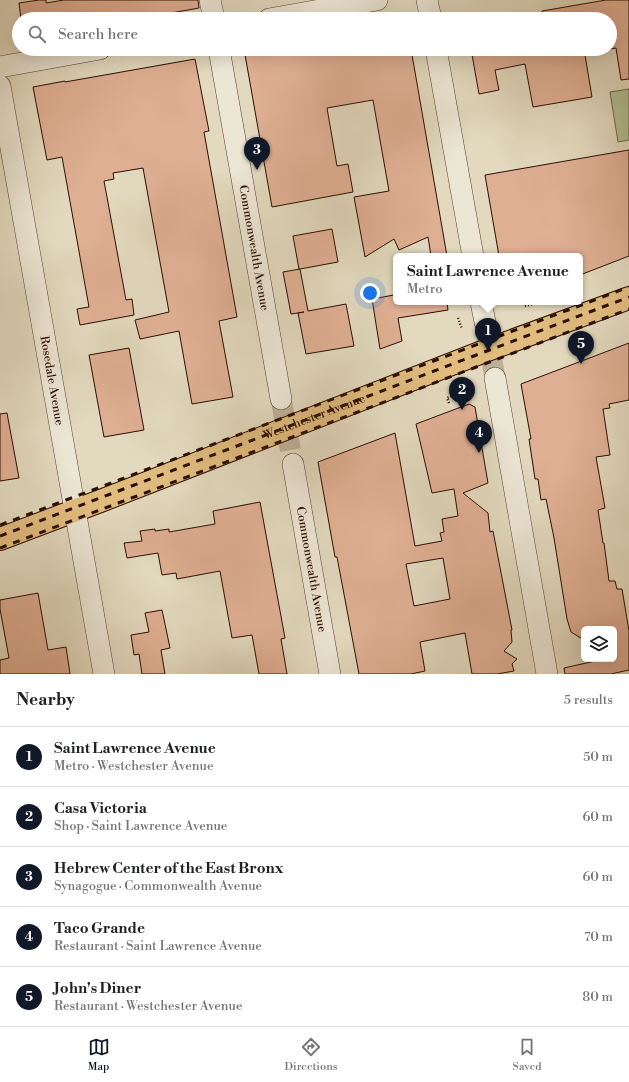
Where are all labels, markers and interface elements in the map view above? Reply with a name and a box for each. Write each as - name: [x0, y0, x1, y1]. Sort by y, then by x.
- search box: [12, 12, 617, 56]
- icon: search: [26, 23, 48, 45]
- text: Search here: [58, 25, 138, 44]
- pin: 3: [244, 137, 270, 170]
- street label: Commonwealth Avenue: [235, 184, 272, 312]
- popup: [393, 253, 583, 305]
- text: Saint Lawrence Avenue: [407, 262, 569, 281]
- text: Metro: [407, 281, 443, 297]
- your location: [360, 283, 380, 303]
- pin: 1: [475, 318, 501, 351]
- pin: 5: [568, 331, 594, 364]
- street label: Rosedale Avenue: [36, 334, 67, 427]
- pin: 2: [449, 377, 475, 410]
- street label: Westchester Avenue: [260, 391, 367, 444]
- pin: 4: [466, 420, 492, 453]
- street label: Commonwealth Avenue: [293, 505, 330, 634]
- map controls: [581, 626, 617, 662]
- button: layers: [581, 626, 617, 662]
- text: Nearby: [16, 689, 75, 711]
- text: 5 results: [564, 692, 613, 708]
- text: Saint Lawrence Avenue: [54, 739, 216, 758]
- text: 1: [26, 749, 32, 765]
- text: 50 m: [583, 749, 613, 765]
- text: Metro · Westchester Avenue: [54, 758, 213, 774]
- text: Casa Victoria: [54, 799, 147, 818]
- text: 2: [25, 809, 33, 825]
- text: 60 m: [582, 809, 613, 825]
- text: Shop · Saint Lawrence Avenue: [54, 818, 227, 834]
- text: Hebrew Center of the East Bronx: [54, 859, 284, 878]
- text: 3: [25, 869, 33, 885]
- text: 60 m: [582, 869, 613, 885]
- text: Synagogue · Commonwealth Avenue: [54, 878, 262, 894]
- text: Taco Grande: [54, 919, 145, 938]
- text: 4: [25, 929, 33, 945]
- text: 70 m: [584, 929, 613, 945]
- text: Restaurant · Saint Lawrence Avenue: [54, 938, 262, 954]
- text: John's Diner: [54, 979, 141, 998]
- text: 5: [25, 989, 33, 1005]
- text: 80 m: [582, 989, 613, 1005]
- text: Restaurant · Westchester Avenue: [54, 998, 243, 1014]
- tab: Map: [88, 1036, 110, 1074]
- tab: Directions: [285, 1036, 338, 1074]
- tab: Saved: [513, 1036, 541, 1074]

